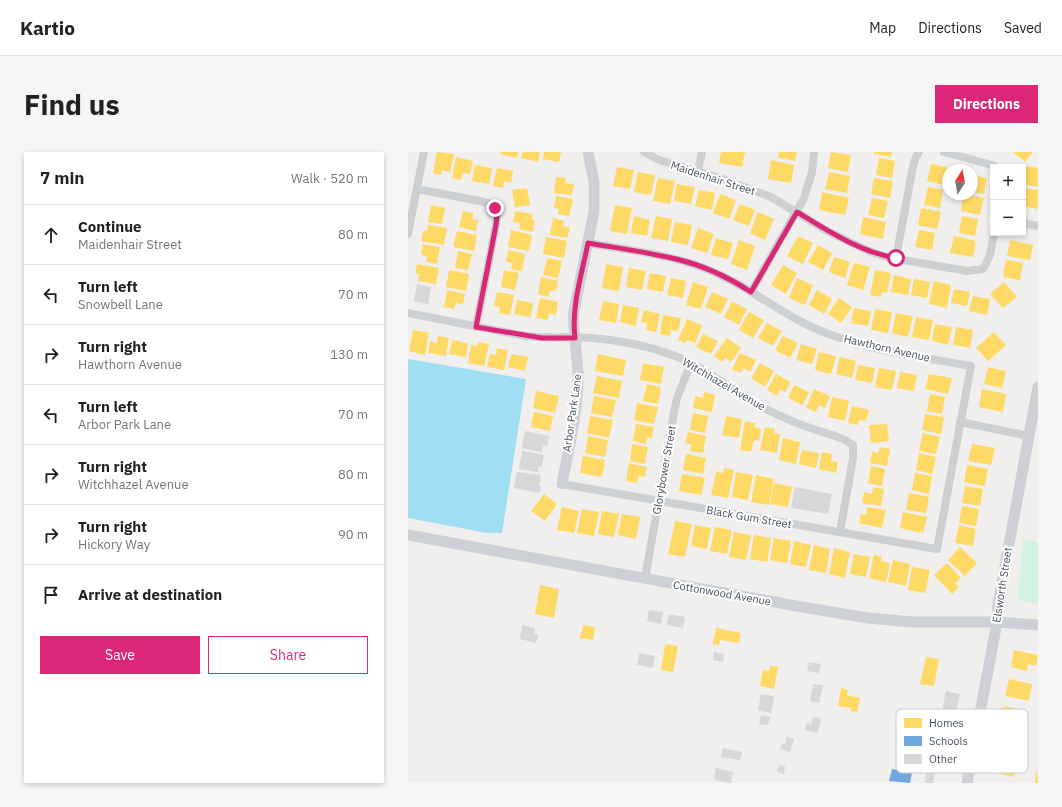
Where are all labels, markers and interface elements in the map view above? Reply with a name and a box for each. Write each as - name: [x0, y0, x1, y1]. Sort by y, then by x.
- text: Kartio: [20, 16, 75, 40]
- text: Map: [869, 19, 896, 37]
- text: Directions: [918, 19, 982, 37]
- text: Saved: [1004, 19, 1042, 37]
- button: Directions: [935, 85, 1038, 123]
- text: Find us: [24, 86, 120, 123]
- street label: Maidenhair Street: [669, 158, 757, 198]
- north arrow: [942, 164, 978, 200]
- map controls: [990, 164, 1026, 236]
- button: +: [990, 164, 1026, 200]
- text: 7 min: [40, 167, 84, 189]
- text: Walk · 520 m: [291, 170, 368, 187]
- route end: [486, 199, 504, 217]
- button: −: [990, 200, 1026, 236]
- text: Continue: [78, 217, 142, 236]
- icon: ahead: [40, 224, 62, 246]
- text: 80 m: [338, 226, 368, 243]
- text: Maidenhair Street: [78, 236, 182, 253]
- route start: [887, 249, 905, 267]
- text: Turn left: [78, 277, 138, 296]
- icon: left: [40, 284, 62, 306]
- text: 70 m: [338, 286, 368, 303]
- text: Snowbell Lane: [78, 296, 163, 313]
- street label: Hawthorn Avenue: [843, 331, 931, 365]
- text: Turn right: [78, 337, 147, 356]
- icon: right: [40, 344, 62, 366]
- text: 130 m: [330, 346, 368, 363]
- street label: Witchhazel Avenue: [680, 355, 768, 413]
- text: Hawthorn Avenue: [78, 356, 182, 373]
- street label: Arbor Park Lane: [560, 373, 584, 453]
- text: Turn left: [78, 397, 138, 416]
- icon: left: [40, 404, 62, 426]
- text: 70 m: [338, 406, 368, 423]
- text: Arbor Park Lane: [78, 416, 171, 433]
- street label: Glorybower Street: [649, 424, 679, 516]
- text: Turn right: [78, 457, 147, 476]
- icon: right: [40, 464, 62, 486]
- text: 80 m: [338, 466, 368, 483]
- text: Witchhazel Avenue: [78, 476, 189, 493]
- street label: Black Gum Street: [705, 503, 793, 531]
- text: Turn right: [78, 517, 147, 536]
- icon: right: [40, 524, 62, 546]
- text: 90 m: [338, 526, 368, 543]
- text: Hickory Way: [78, 536, 150, 553]
- street label: Elsworth Street: [989, 546, 1015, 624]
- street label: Cottonwood Avenue: [672, 577, 772, 609]
- icon: arrive: [40, 584, 62, 606]
- text: Arrive at destination: [78, 585, 222, 604]
- button: Save: [40, 636, 200, 674]
- button: Share: [208, 636, 368, 674]
- legend: [896, 709, 1028, 773]
- text: Homes: [929, 716, 964, 730]
- text: Schools: [929, 734, 968, 748]
- text: Other: [929, 752, 957, 766]

